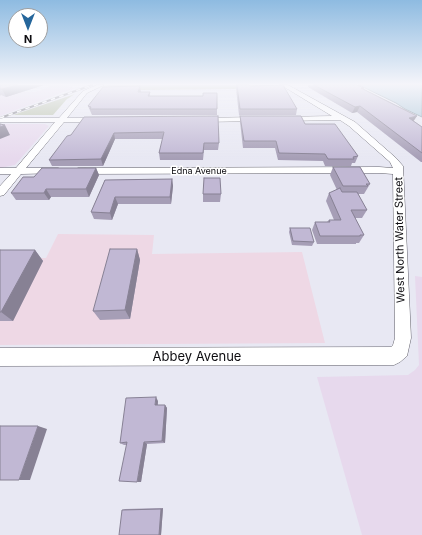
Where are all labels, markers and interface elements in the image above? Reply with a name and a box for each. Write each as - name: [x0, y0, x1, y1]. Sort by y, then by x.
- north arrow: [8, 8, 48, 48]
- text: N: [24, 32, 32, 46]
- street label: Edna Avenue: [171, 166, 227, 176]
- street label: West North Water Street: [392, 177, 408, 303]
- street label: Abbey Avenue: [153, 349, 241, 365]

